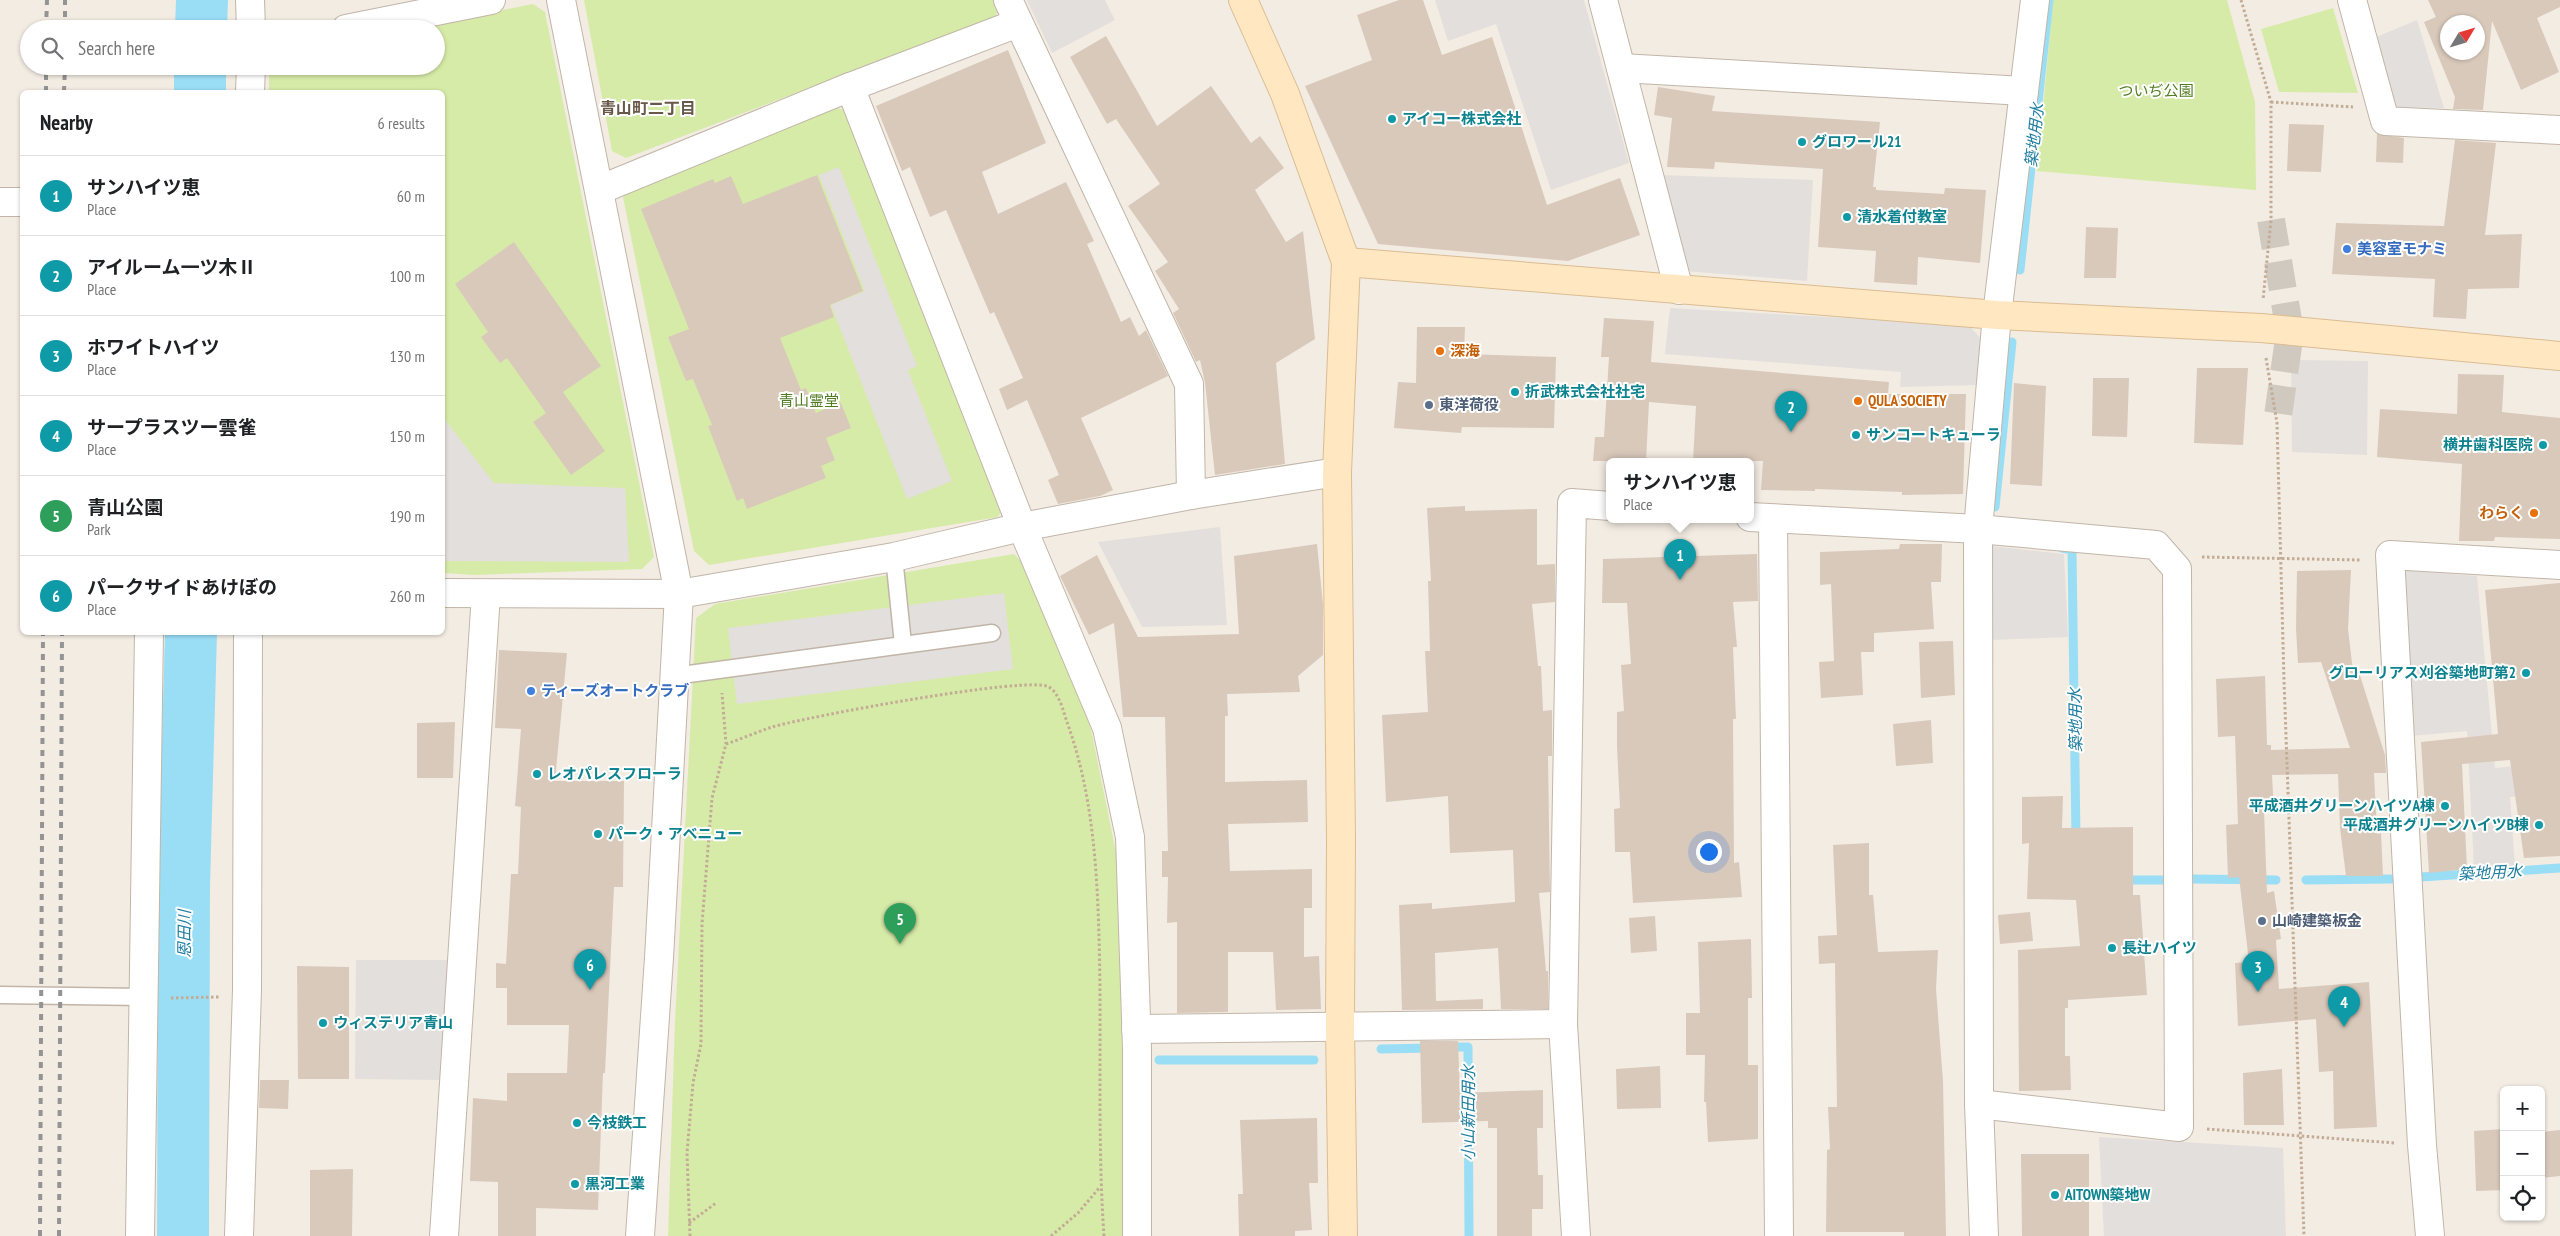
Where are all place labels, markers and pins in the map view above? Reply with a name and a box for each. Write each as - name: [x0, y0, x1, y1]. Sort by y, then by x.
- place label: アイコー株式会社: [1402, 109, 1521, 128]
- marker: アイコー株式会社: [1386, 113, 1398, 125]
- place label: グロワール21: [1812, 132, 1901, 151]
- marker: グロワール21: [1796, 136, 1808, 148]
- place label: 清水着付教室: [1857, 207, 1947, 226]
- marker: 清水着付教室: [1841, 211, 1853, 223]
- place label: 美容室モナミ: [2357, 239, 2447, 258]
- marker: 美容室モナミ: [2341, 243, 2353, 255]
- place label: 深海: [1450, 341, 1480, 360]
- marker: 深海: [1434, 345, 1446, 357]
- place label: 折武株式会社社宅: [1525, 382, 1645, 401]
- marker: 折武株式会社社宅: [1509, 386, 1521, 398]
- pin: 2: [1775, 391, 1807, 432]
- place label: QULA SOCIETY: [1868, 391, 1947, 410]
- place label: 東洋荷役: [1439, 395, 1499, 414]
- marker: QULA SOCIETY: [1852, 395, 1864, 407]
- marker: 東洋荷役: [1423, 399, 1435, 411]
- place label: サンコートキューラ: [1866, 425, 2001, 444]
- marker: サンコートキューラ: [1850, 429, 1862, 441]
- place label: 横井歯科医院: [2443, 435, 2533, 454]
- marker: 横井歯科医院: [2537, 439, 2549, 451]
- place label: わらく: [2479, 503, 2524, 522]
- marker: わらく: [2528, 507, 2540, 519]
- pin: 1: [1664, 539, 1696, 580]
- place label: グローリアス刈谷築地町第2: [2329, 663, 2516, 682]
- marker: グローリアス刈谷築地町第2: [2520, 667, 2532, 679]
- place label: ティーズオートクラブ: [541, 681, 689, 700]
- marker: ティーズオートクラブ: [525, 685, 537, 697]
- place label: レオパレスフローラ: [547, 764, 682, 783]
- marker: レオパレスフローラ: [531, 768, 543, 780]
- place label: 平成酒井グリーンハイツA棟: [2249, 796, 2435, 815]
- marker: 平成酒井グリーンハイツA棟: [2439, 800, 2451, 812]
- place label: 平成酒井グリーンハイツB棟: [2343, 815, 2529, 834]
- marker: 平成酒井グリーンハイツB棟: [2533, 819, 2545, 831]
- place label: パーク・アベニュー: [608, 824, 742, 843]
- marker: パーク・アベニュー: [592, 828, 604, 840]
- pin: 5: [884, 903, 916, 944]
- place label: 山崎建築板金: [2272, 911, 2362, 930]
- marker: 山崎建築板金: [2256, 915, 2268, 927]
- place label: 長辻ハイツ: [2122, 938, 2197, 957]
- marker: 長辻ハイツ: [2106, 942, 2118, 954]
- pin: 6: [574, 949, 606, 990]
- pin: 3: [2242, 951, 2274, 992]
- pin: 4: [2328, 986, 2360, 1027]
- place label: ウィステリア青山: [333, 1013, 453, 1032]
- marker: ウィステリア青山: [317, 1017, 329, 1029]
- place label: 今枝鉄工: [587, 1113, 647, 1132]
- marker: 今枝鉄工: [571, 1117, 583, 1129]
- place label: 黒河工業: [585, 1174, 645, 1193]
- marker: 黒河工業: [569, 1178, 581, 1190]
- place label: AITOWN築地W: [2064, 1185, 2151, 1204]
- marker: AITOWN築地W: [2049, 1189, 2061, 1201]

